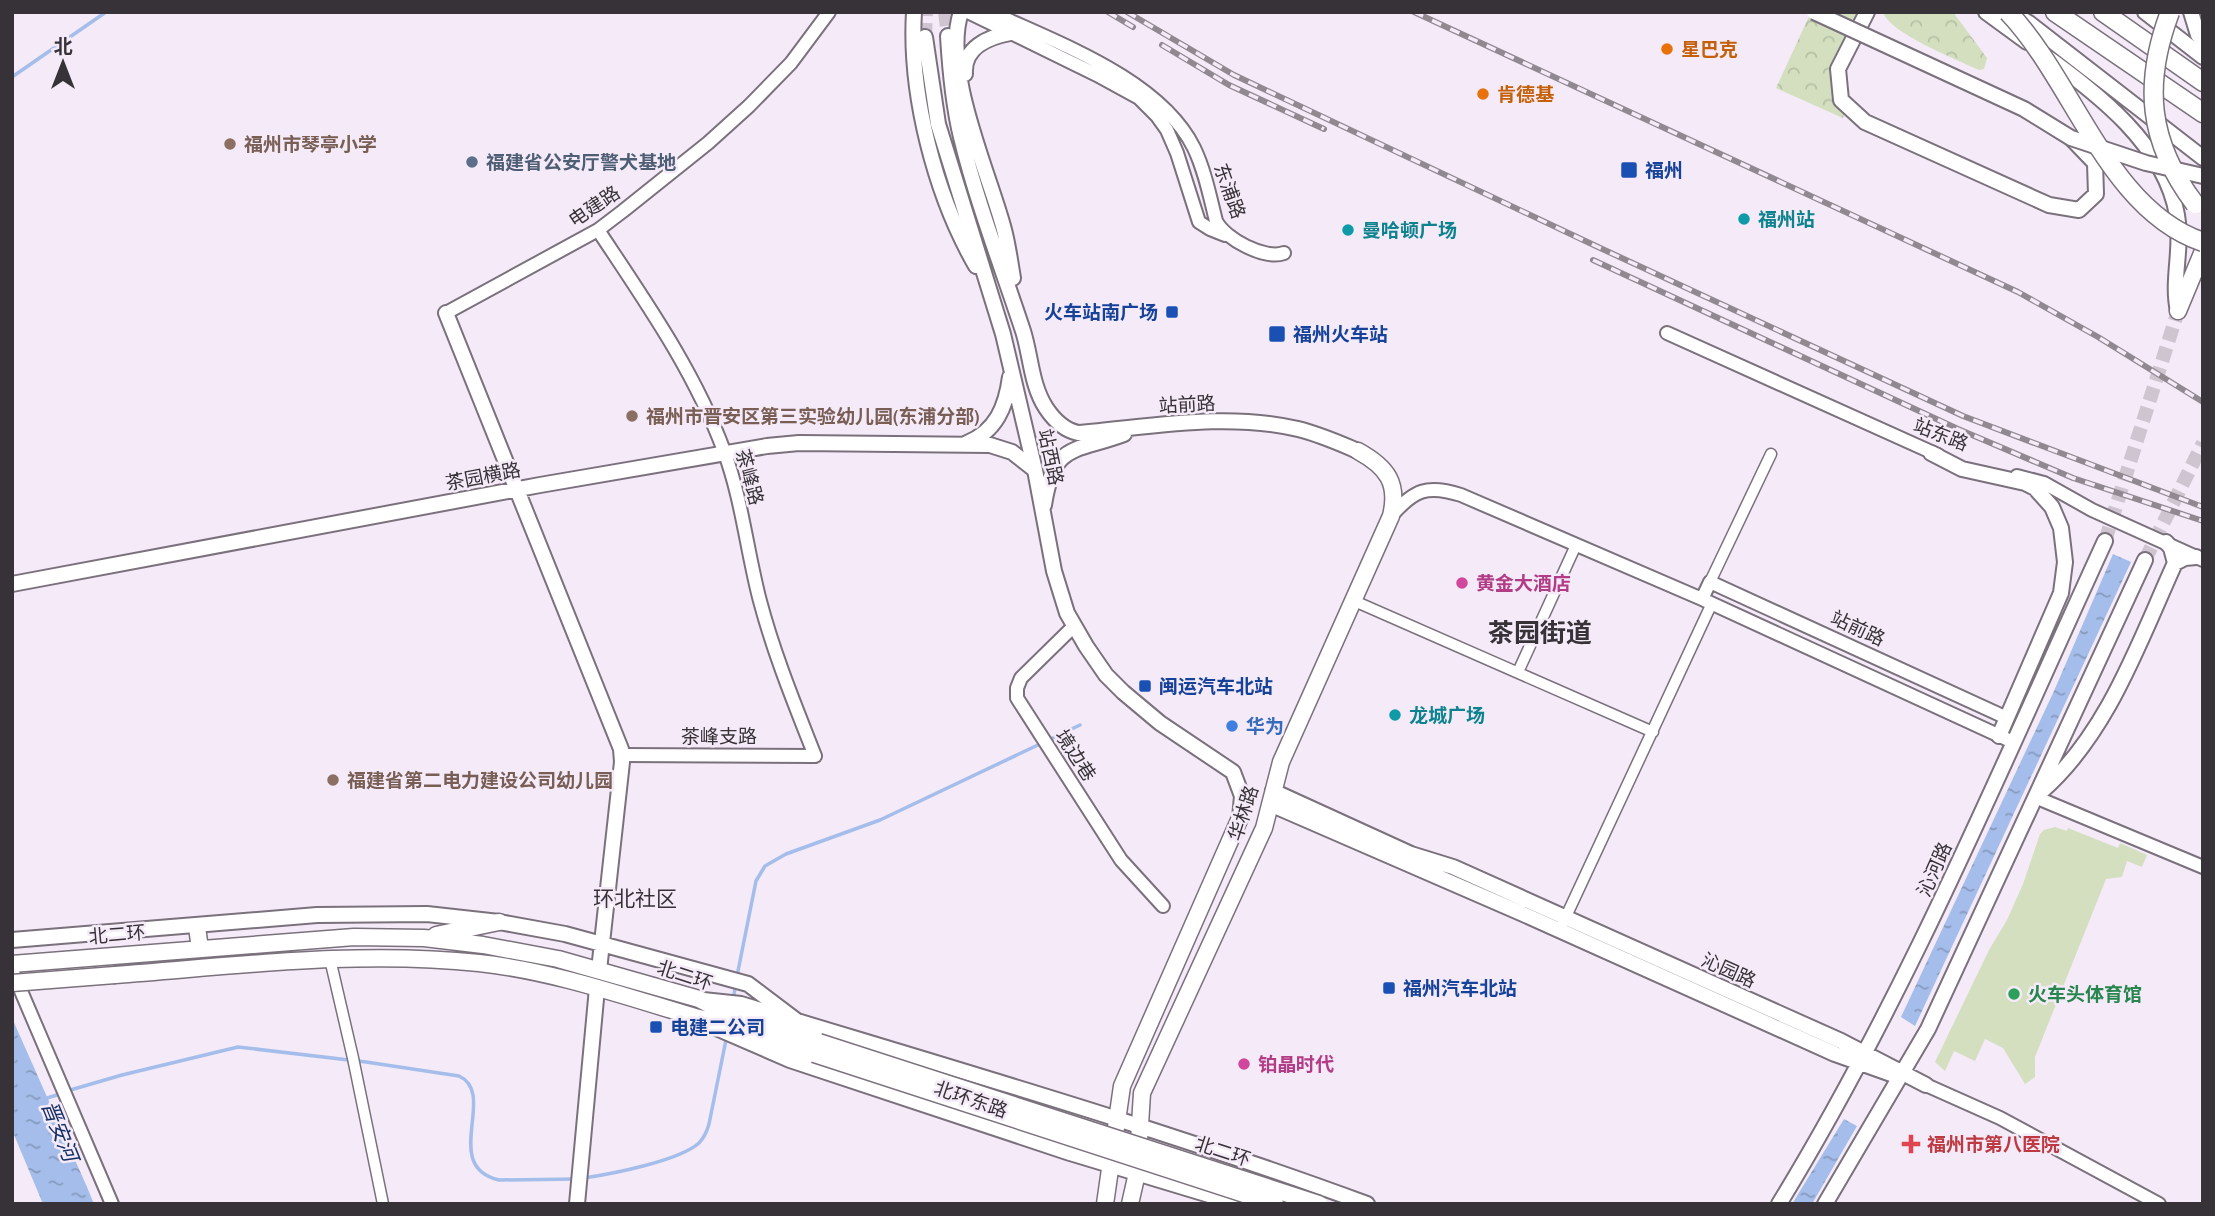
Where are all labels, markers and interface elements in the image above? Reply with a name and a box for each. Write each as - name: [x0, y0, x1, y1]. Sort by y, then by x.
- north arrow: [28, 28, 98, 98]
- text: 北: [53, 33, 73, 59]
- place label: 星巴克: [1681, 36, 1738, 62]
- marker: 星巴克: [1659, 41, 1675, 57]
- place label: 肯德基: [1497, 81, 1555, 107]
- marker: 肯德基: [1475, 86, 1491, 102]
- place label: 福州市琴亭小学: [244, 131, 377, 157]
- marker: 福州市琴亭小学: [222, 136, 238, 152]
- place label: 福建省公安厅警犬基地: [486, 149, 676, 175]
- marker: 福建省公安厅警犬基地: [464, 154, 480, 170]
- place label: 福州: [1645, 157, 1683, 183]
- street label: 东浦路: [1208, 160, 1252, 222]
- marker: 福州: [1619, 160, 1639, 180]
- street label: 电建路: [563, 179, 625, 233]
- place label: 福州站: [1758, 206, 1815, 232]
- marker: 福州站: [1736, 211, 1752, 227]
- place label: 曼哈顿广场: [1362, 217, 1457, 243]
- marker: 曼哈顿广场: [1340, 222, 1356, 238]
- place label: 火车站南广场: [1044, 299, 1158, 325]
- marker: 火车站南广场: [1164, 304, 1180, 320]
- place label: 福州火车站: [1293, 321, 1388, 347]
- marker: 福州火车站: [1267, 324, 1287, 344]
- street label: 站前路: [1158, 390, 1216, 418]
- place label: 福州市晋安区第三实验幼儿园(东浦分部): [646, 403, 979, 429]
- marker: 福州市晋安区第三实验幼儿园(东浦分部): [624, 408, 640, 424]
- street label: 站东路: [1910, 412, 1972, 456]
- street label: 站西路: [1032, 426, 1070, 488]
- street label: 茶峰路: [730, 446, 770, 508]
- street label: 茶园横路: [443, 456, 523, 496]
- place label: 黄金大酒店: [1476, 570, 1571, 596]
- marker: 黄金大酒店: [1454, 575, 1470, 591]
- street label: 站前路: [1827, 604, 1889, 652]
- district label: 茶园街道: [1488, 615, 1592, 650]
- place label: 闽运汽车北站: [1159, 673, 1273, 699]
- marker: 闽运汽车北站: [1137, 678, 1153, 694]
- place label: 龙城广场: [1409, 702, 1485, 728]
- marker: 龙城广场: [1387, 707, 1403, 723]
- place label: 华为: [1246, 713, 1284, 739]
- marker: 华为: [1224, 718, 1240, 734]
- street label: 茶峰支路: [681, 723, 757, 749]
- street label: 境边巷: [1050, 724, 1102, 786]
- place label: 福建省第二电力建设公司幼儿园: [347, 767, 613, 793]
- marker: 福建省第二电力建设公司幼儿园: [325, 772, 341, 788]
- street label: 华林路: [1222, 782, 1264, 844]
- street label: 沁河路: [1911, 838, 1957, 900]
- district label: 环北社区: [593, 884, 677, 913]
- street label: 北二环: [87, 919, 147, 949]
- street label: 沁园路: [1698, 947, 1760, 993]
- street label: 北二环: [654, 954, 716, 996]
- place label: 福州汽车北站: [1403, 975, 1517, 1001]
- marker: 福州汽车北站: [1381, 980, 1397, 996]
- place label: 火车头体育馆: [2028, 981, 2142, 1007]
- marker: 火车头体育馆: [2006, 986, 2022, 1002]
- place label: 电建二公司: [670, 1014, 765, 1040]
- marker: 电建二公司: [648, 1019, 664, 1035]
- place label: 铂晶时代: [1258, 1051, 1334, 1077]
- marker: 铂晶时代: [1236, 1056, 1252, 1072]
- street label: 北环东路: [931, 1074, 1011, 1124]
- water label: 晋安河: [35, 1096, 87, 1169]
- street label: 北二环: [1192, 1130, 1254, 1172]
- place label: 福州市第八医院: [1927, 1131, 2060, 1157]
- marker: 福州市第八医院: [1901, 1134, 1921, 1154]

